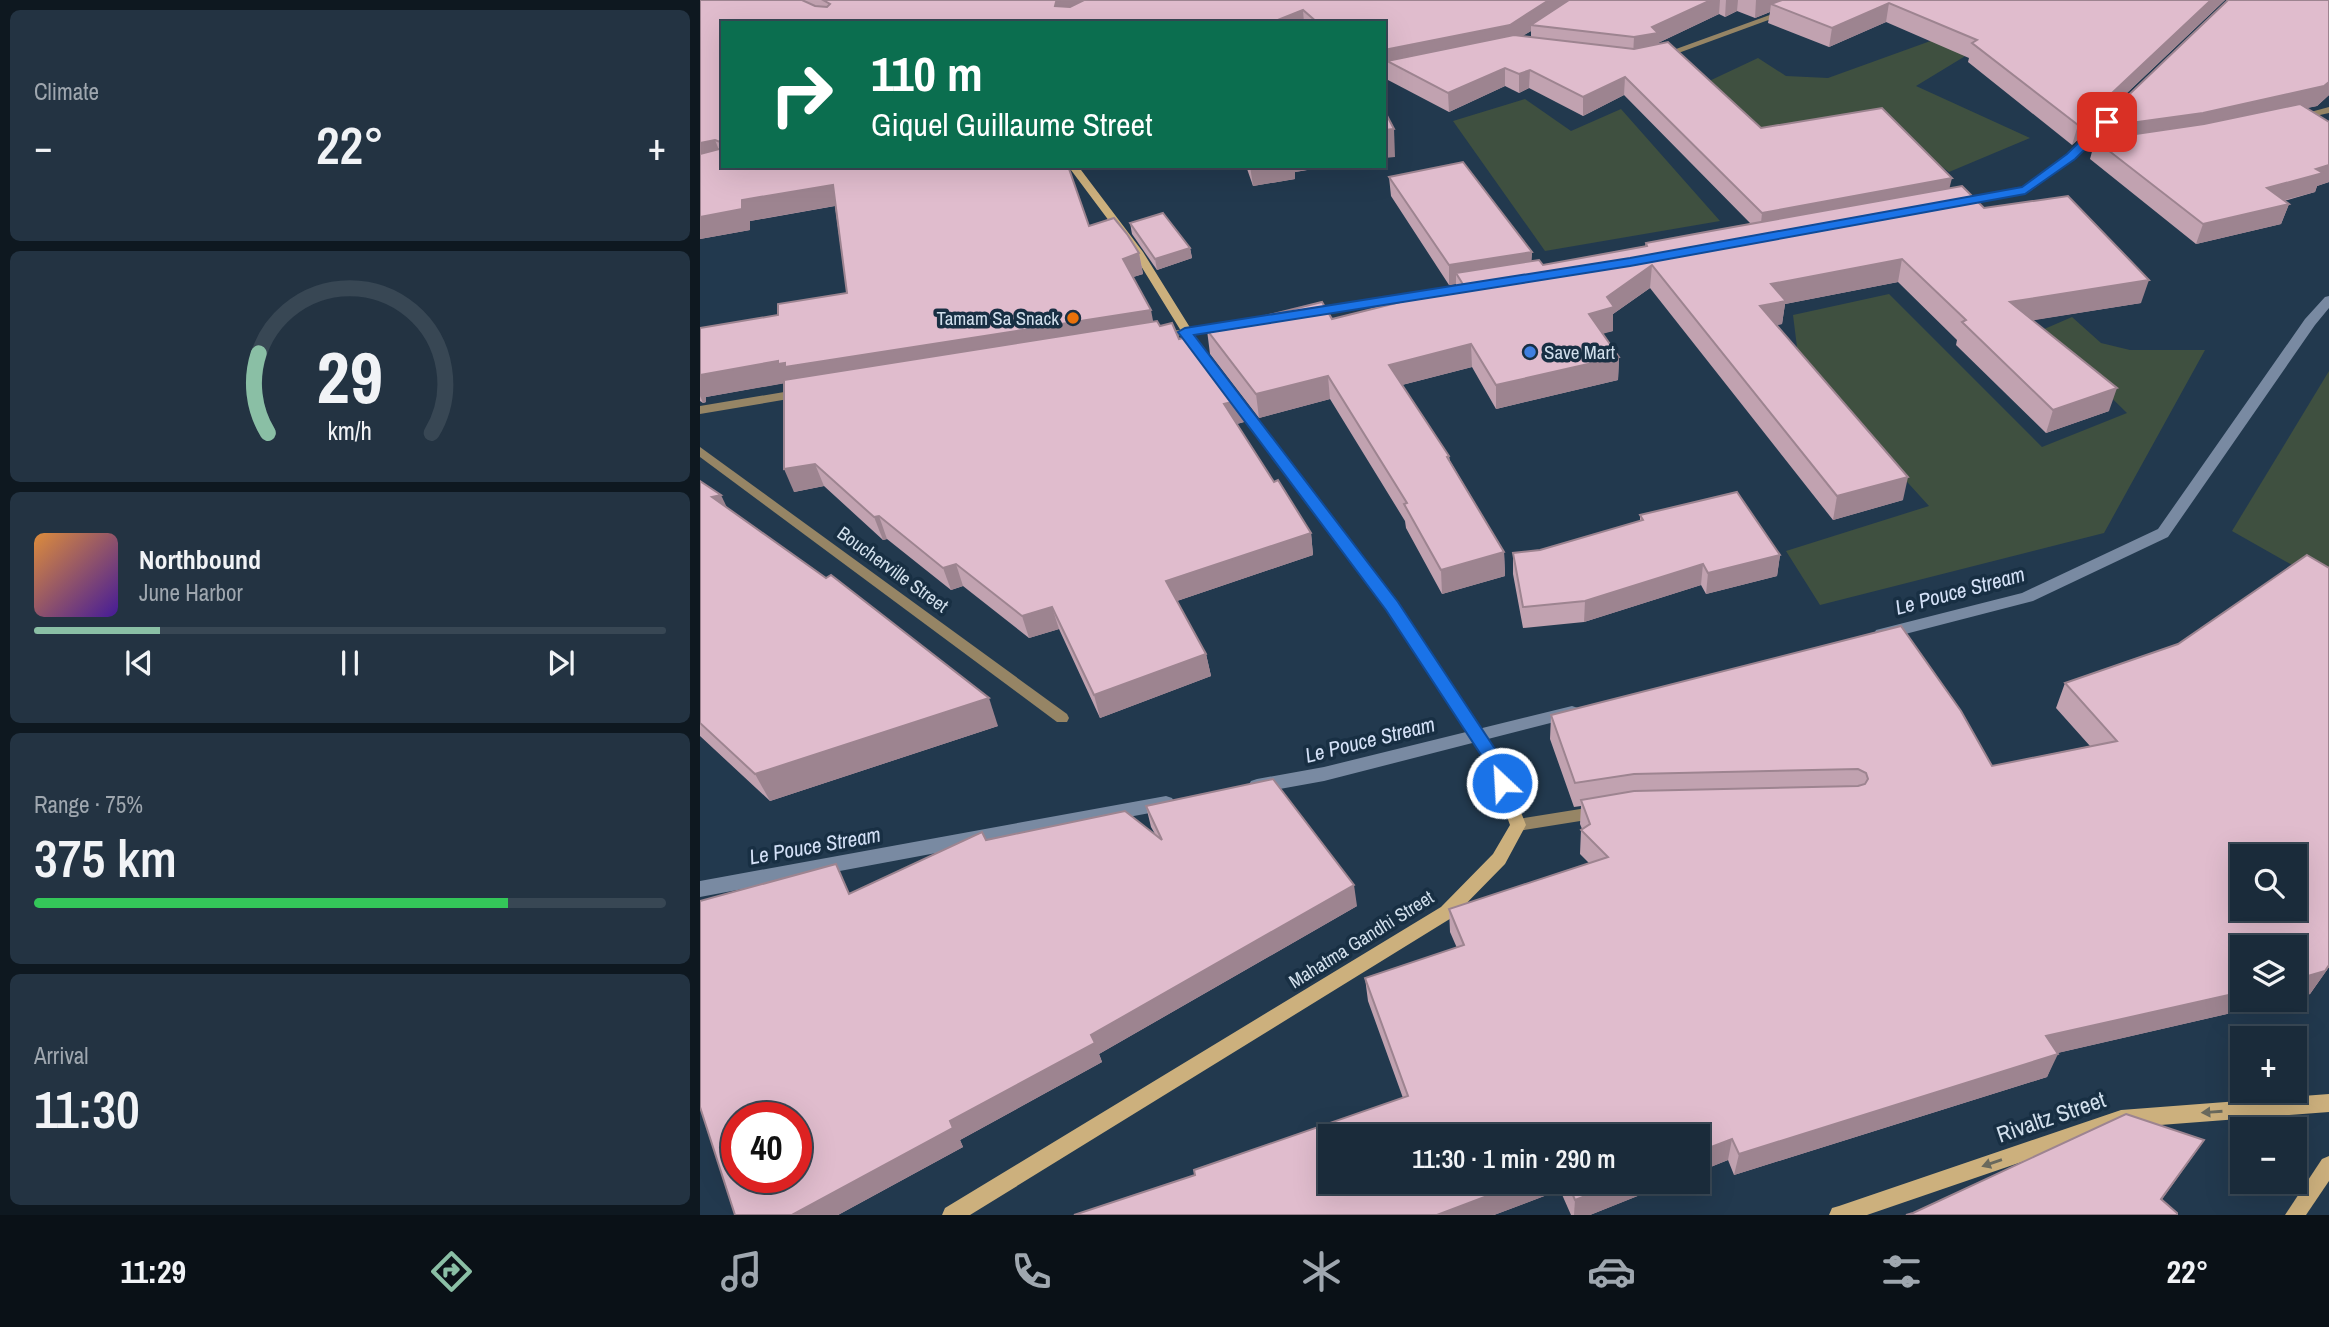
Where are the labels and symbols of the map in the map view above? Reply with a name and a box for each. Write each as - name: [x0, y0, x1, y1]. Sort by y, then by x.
- pin: [2077, 92, 2137, 152]
- place label: Tamam Sa Snack: [937, 305, 1059, 331]
- marker: Tamam Sa Snack: [1065, 310, 1081, 326]
- place label: Save Mart: [1544, 339, 1616, 365]
- marker: Save Mart: [1522, 344, 1538, 360]
- street label: Boucherville Street: [832, 520, 954, 619]
- water label: Le Pouce Stream: [1892, 559, 2028, 622]
- water label: Le Pouce Stream: [1302, 709, 1438, 770]
- position arrow: [1465, 746, 1539, 820]
- water label: Le Pouce Stream: [747, 820, 883, 871]
- street label: Mahatma Gandhi Street: [1284, 884, 1439, 994]
- street label: Rivaltz Street: [1992, 1083, 2109, 1150]
- speed limit sign: 40: [721, 1102, 812, 1193]
- one-way arrow: [2201, 1107, 2223, 1118]
- one-way arrow: [1982, 1158, 2003, 1168]

